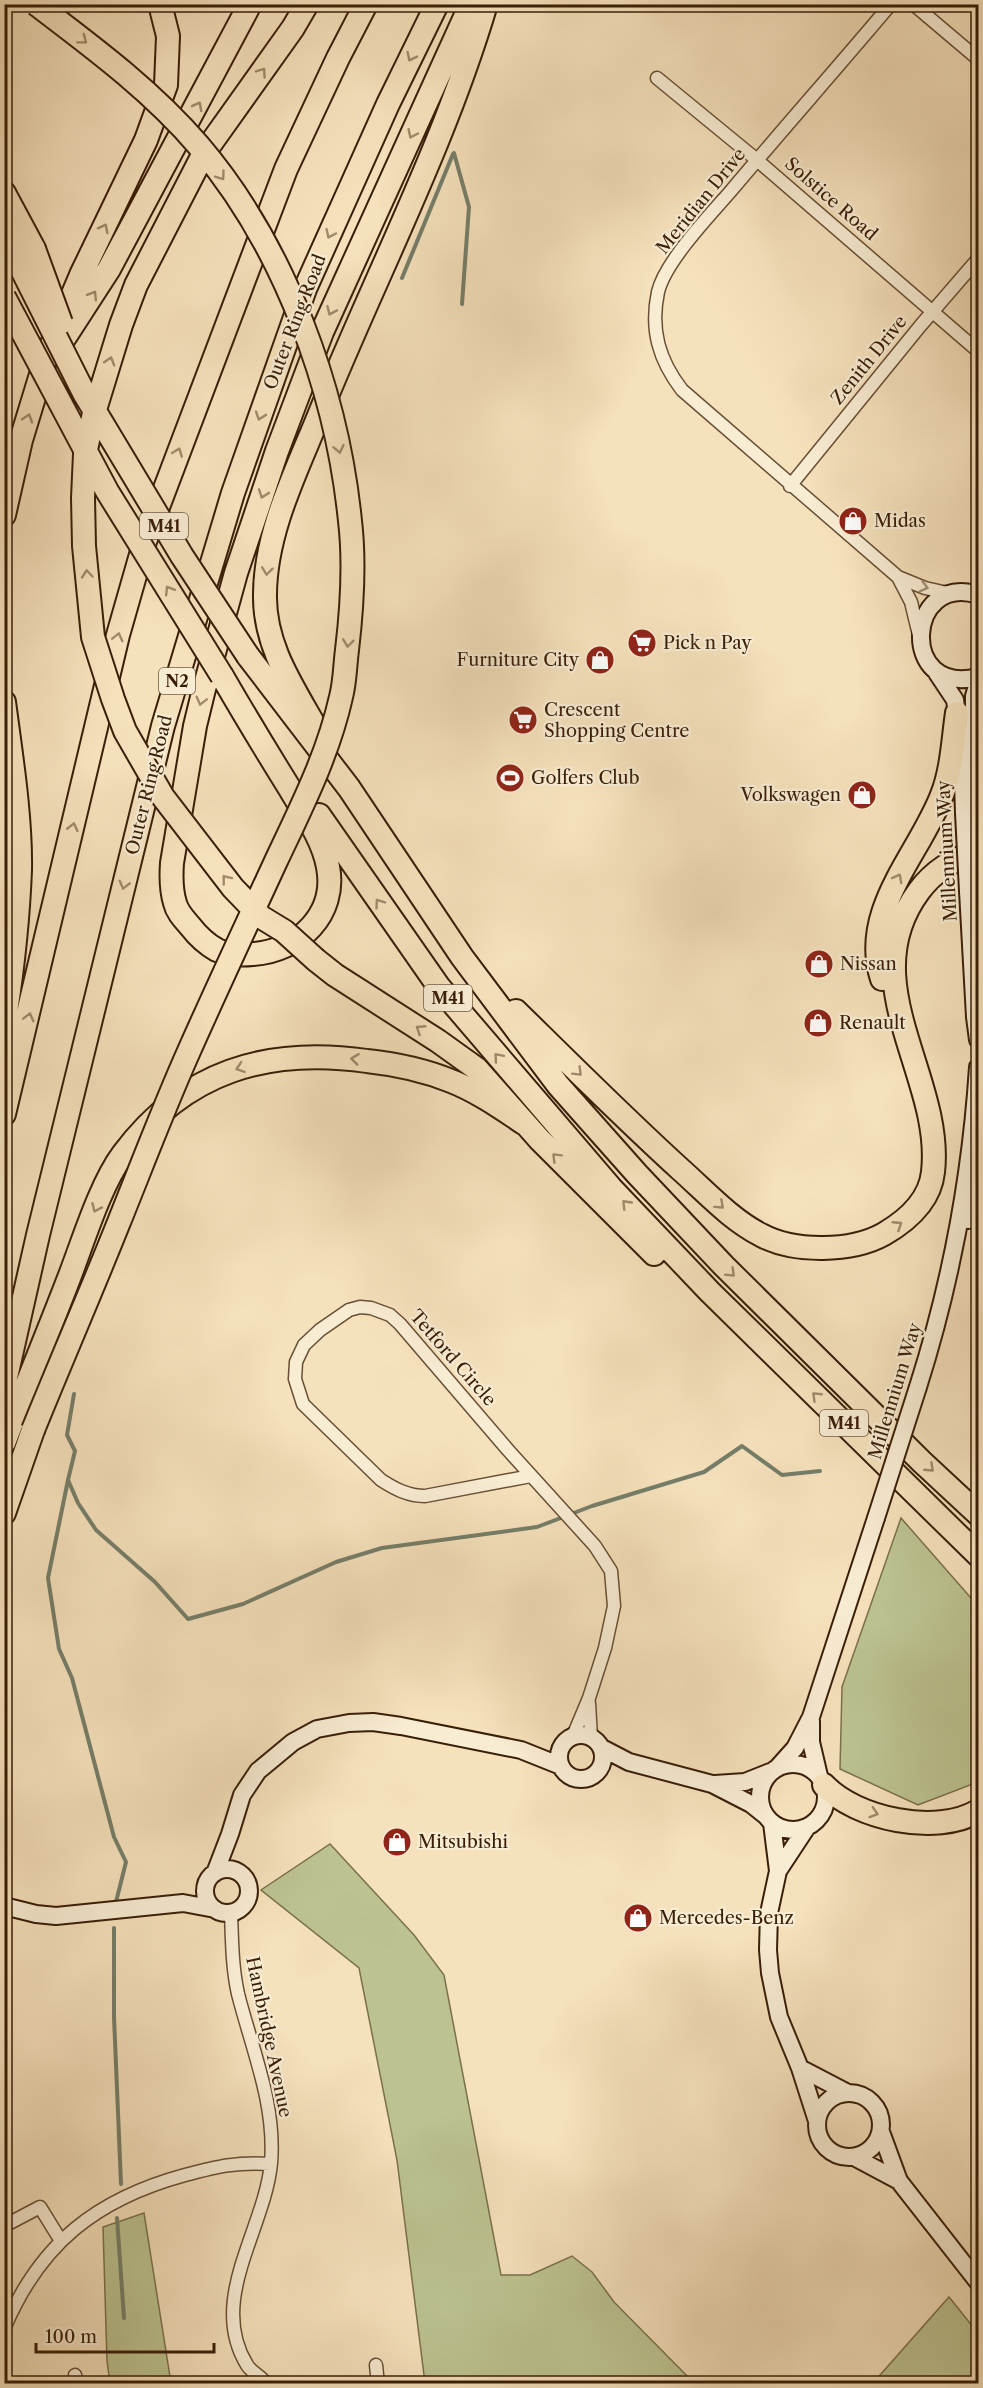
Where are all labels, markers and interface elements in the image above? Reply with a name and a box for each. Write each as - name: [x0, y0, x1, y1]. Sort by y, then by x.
- one-way arrow: [76, 32, 87, 43]
- one-way arrow: [407, 50, 418, 61]
- one-way arrow: [255, 67, 266, 78]
- one-way arrow: [191, 101, 202, 112]
- one-way arrow: [407, 128, 419, 139]
- street label: Meridian Drive: [652, 144, 750, 258]
- street label: Solstice Road: [780, 153, 882, 245]
- one-way arrow: [214, 169, 225, 180]
- one-way arrow: [97, 224, 109, 235]
- one-way arrow: [325, 228, 337, 239]
- street label: Outer Ring Road: [259, 251, 331, 393]
- one-way arrow: [86, 291, 98, 301]
- one-way arrow: [326, 305, 338, 316]
- street label: Zenith Drive: [826, 311, 912, 409]
- one-way arrow: [103, 356, 115, 367]
- one-way arrow: [254, 410, 267, 421]
- one-way arrow: [21, 413, 33, 424]
- one-way arrow: [332, 444, 345, 454]
- one-way arrow: [171, 447, 184, 458]
- one-way arrow: [258, 488, 270, 499]
- shop icon: Midas: [837, 505, 869, 537]
- place label: Midas: [874, 510, 926, 532]
- road number: M41: [140, 513, 188, 539]
- one-way arrow: [261, 566, 273, 575]
- one-way arrow: [81, 569, 94, 578]
- one-way arrow: [919, 579, 929, 592]
- one-way arrow: [165, 586, 176, 597]
- supermarket icon: Pick n Pay: [626, 627, 658, 659]
- one-way arrow: [111, 632, 123, 643]
- place label: Pick n Pay: [663, 632, 752, 654]
- one-way arrow: [342, 638, 354, 648]
- shop icon: Furniture City: [584, 644, 616, 676]
- place label: Furniture City: [457, 649, 580, 671]
- road number: N2: [159, 668, 195, 694]
- one-way arrow: [196, 695, 208, 706]
- place label: Crescent Shopping Centre: [544, 699, 689, 742]
- supermarket icon: Crescent Shopping Centre: [507, 704, 539, 736]
- street label: Outer Ring Road: [121, 713, 177, 857]
- sports icon: Golfers Club: [494, 762, 526, 794]
- place label: Golfers Club: [531, 767, 640, 789]
- shop icon: Volkswagen: [846, 779, 878, 811]
- street label: Millennium Way: [932, 779, 962, 922]
- place label: Volkswagen: [739, 784, 841, 806]
- one-way arrow: [66, 822, 79, 832]
- one-way arrow: [891, 874, 902, 885]
- one-way arrow: [222, 875, 233, 886]
- one-way arrow: [119, 880, 132, 890]
- one-way arrow: [375, 899, 386, 910]
- shop icon: Nissan: [803, 948, 835, 980]
- place label: Nissan: [840, 953, 897, 975]
- road number: M41: [424, 985, 472, 1011]
- shop icon: Renault: [802, 1007, 834, 1039]
- one-way arrow: [21, 1012, 34, 1022]
- place label: Renault: [839, 1012, 906, 1034]
- one-way arrow: [416, 1025, 426, 1037]
- one-way arrow: [350, 1053, 360, 1066]
- one-way arrow: [495, 1053, 506, 1064]
- one-way arrow: [235, 1060, 246, 1073]
- one-way arrow: [570, 1064, 581, 1075]
- one-way arrow: [553, 1153, 564, 1164]
- one-way arrow: [713, 1198, 724, 1209]
- one-way arrow: [622, 1200, 633, 1211]
- one-way arrow: [92, 1202, 104, 1213]
- one-way arrow: [891, 1221, 902, 1232]
- one-way arrow: [723, 1265, 734, 1276]
- street label: Tetford Circle: [405, 1305, 501, 1411]
- street label: Millennium Way: [864, 1319, 926, 1462]
- one-way arrow: [812, 1392, 823, 1403]
- road number: M41: [820, 1410, 868, 1436]
- one-way arrow: [923, 1461, 933, 1472]
- one-way arrow: [868, 1806, 879, 1819]
- shop icon: Mitsubishi: [381, 1826, 413, 1858]
- place label: Mitsubishi: [418, 1831, 508, 1853]
- shop icon: Mercedes-Benz: [622, 1902, 654, 1934]
- place label: Mercedes-Benz: [659, 1907, 794, 1929]
- street label: Hambridge Avenue: [241, 1955, 297, 2119]
- scale bar: [36, 2316, 214, 2354]
- text: 100 m: [45, 2326, 97, 2348]

